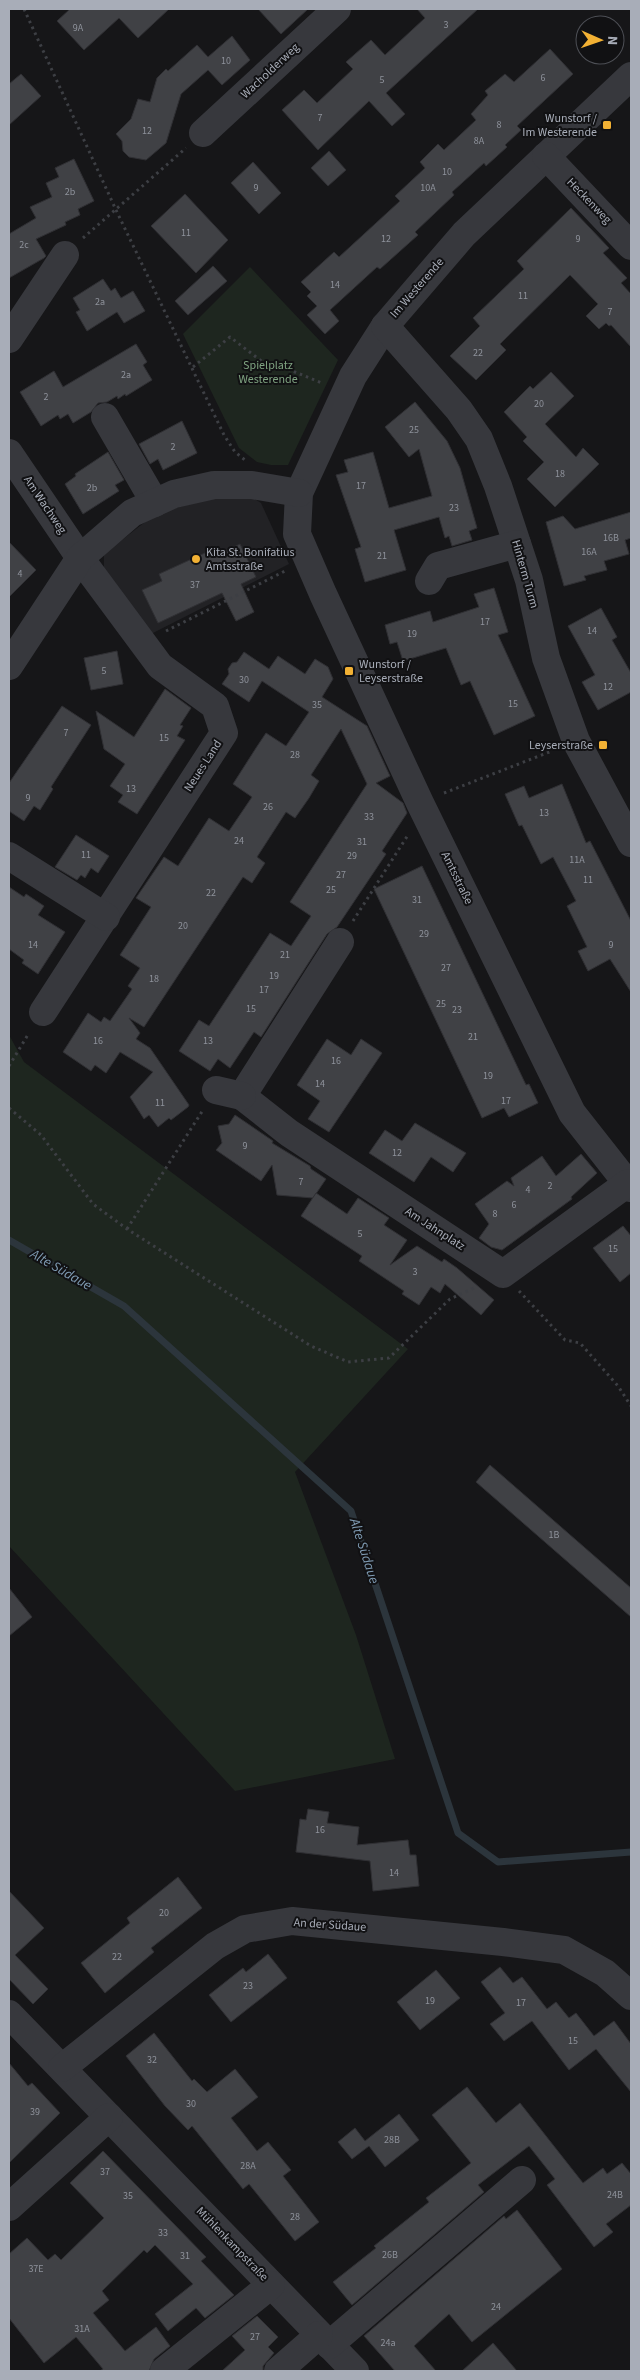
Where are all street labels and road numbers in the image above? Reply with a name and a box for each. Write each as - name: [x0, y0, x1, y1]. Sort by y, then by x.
- street label: Wacholderweg: [237, 39, 303, 103]
- street label: Heckenweg: [563, 174, 615, 228]
- street label: Im Westerende: [386, 254, 448, 322]
- street label: Am Wachweg: [19, 473, 71, 537]
- street label: Hinterm Turm: [507, 538, 543, 610]
- street label: Neues Land: [180, 737, 226, 795]
- street label: Amtsstraße: [437, 849, 477, 907]
- street label: Am Jahnplatz: [402, 1203, 468, 1255]
- street label: An der Südaue: [293, 1914, 367, 1936]
- street label: Mühlenkampstraße: [192, 2203, 272, 2285]

